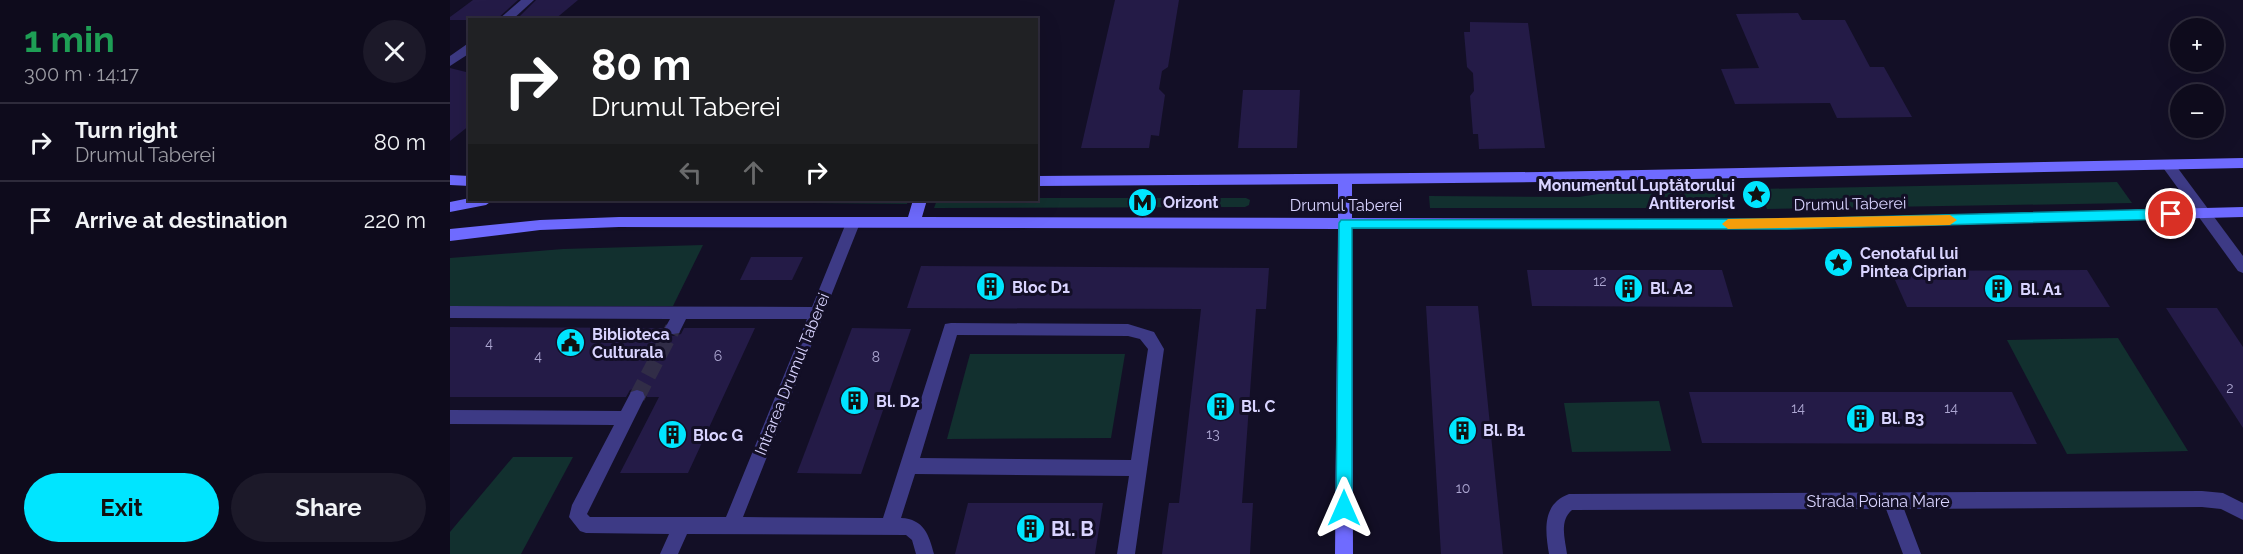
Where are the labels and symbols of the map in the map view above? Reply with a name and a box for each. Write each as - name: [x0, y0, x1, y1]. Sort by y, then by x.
- place label: Monumentul Luptătorului Antiterorist: [1538, 176, 1735, 213]
- place icon: Monumentul Luptătorului Antiterorist: [1740, 178, 1772, 210]
- metro station icon: Orizont: [1126, 186, 1158, 218]
- pin: [2145, 188, 2196, 239]
- place label: Orizont: [1163, 193, 1219, 212]
- street label: Drumul Taberei: [1794, 194, 1906, 214]
- street label: Drumul Taberei: [1290, 196, 1402, 215]
- place label: Cenotaful lui Pintea Ciprian: [1860, 244, 1967, 281]
- place icon: Cenotaful lui Pintea Ciprian: [1823, 246, 1855, 278]
- building icon: Bloc D1: [975, 271, 1007, 303]
- building icon: Bl. A2: [1613, 272, 1645, 304]
- house number: 12: [1593, 273, 1607, 289]
- building icon: Bl. A1: [1983, 273, 2015, 305]
- place label: Bloc D1: [1012, 278, 1070, 297]
- place label: Bl. A2: [1650, 279, 1693, 298]
- place label: Bl. A1: [2020, 280, 2062, 299]
- street label: Intrarea Drumul Taberei: [751, 290, 833, 458]
- place label: Biblioteca Culturala: [592, 325, 670, 362]
- public building icon: Biblioteca Culturala: [555, 327, 587, 359]
- house number: 4: [485, 335, 493, 351]
- house number: 4: [534, 348, 542, 364]
- house number: 6: [714, 348, 722, 364]
- house number: 8: [872, 349, 880, 365]
- house number: 2: [2226, 380, 2234, 396]
- building icon: Bl. D2: [839, 385, 871, 417]
- building icon: Bl. C: [1204, 390, 1236, 422]
- place label: Bl. D2: [876, 392, 920, 411]
- place label: Bl. C: [1241, 397, 1275, 416]
- house number: 14: [1791, 400, 1805, 416]
- house number: 14: [1944, 400, 1958, 416]
- building icon: Bl. B3: [1844, 402, 1876, 434]
- place label: Bl. B3: [1881, 409, 1924, 428]
- building icon: Bl. B1: [1446, 414, 1478, 446]
- building icon: Bloc G: [656, 419, 688, 451]
- place label: Bl. B1: [1483, 421, 1525, 440]
- place label: Bloc G: [693, 426, 743, 445]
- house number: 13: [1206, 426, 1220, 442]
- position arrow: [1312, 476, 1376, 540]
- house number: 10: [1456, 480, 1470, 496]
- street label: Strada Poiana Mare: [1806, 492, 1950, 511]
- building icon: Bl. B: [1014, 513, 1046, 545]
- place label: Bl. B: [1051, 517, 1094, 541]

